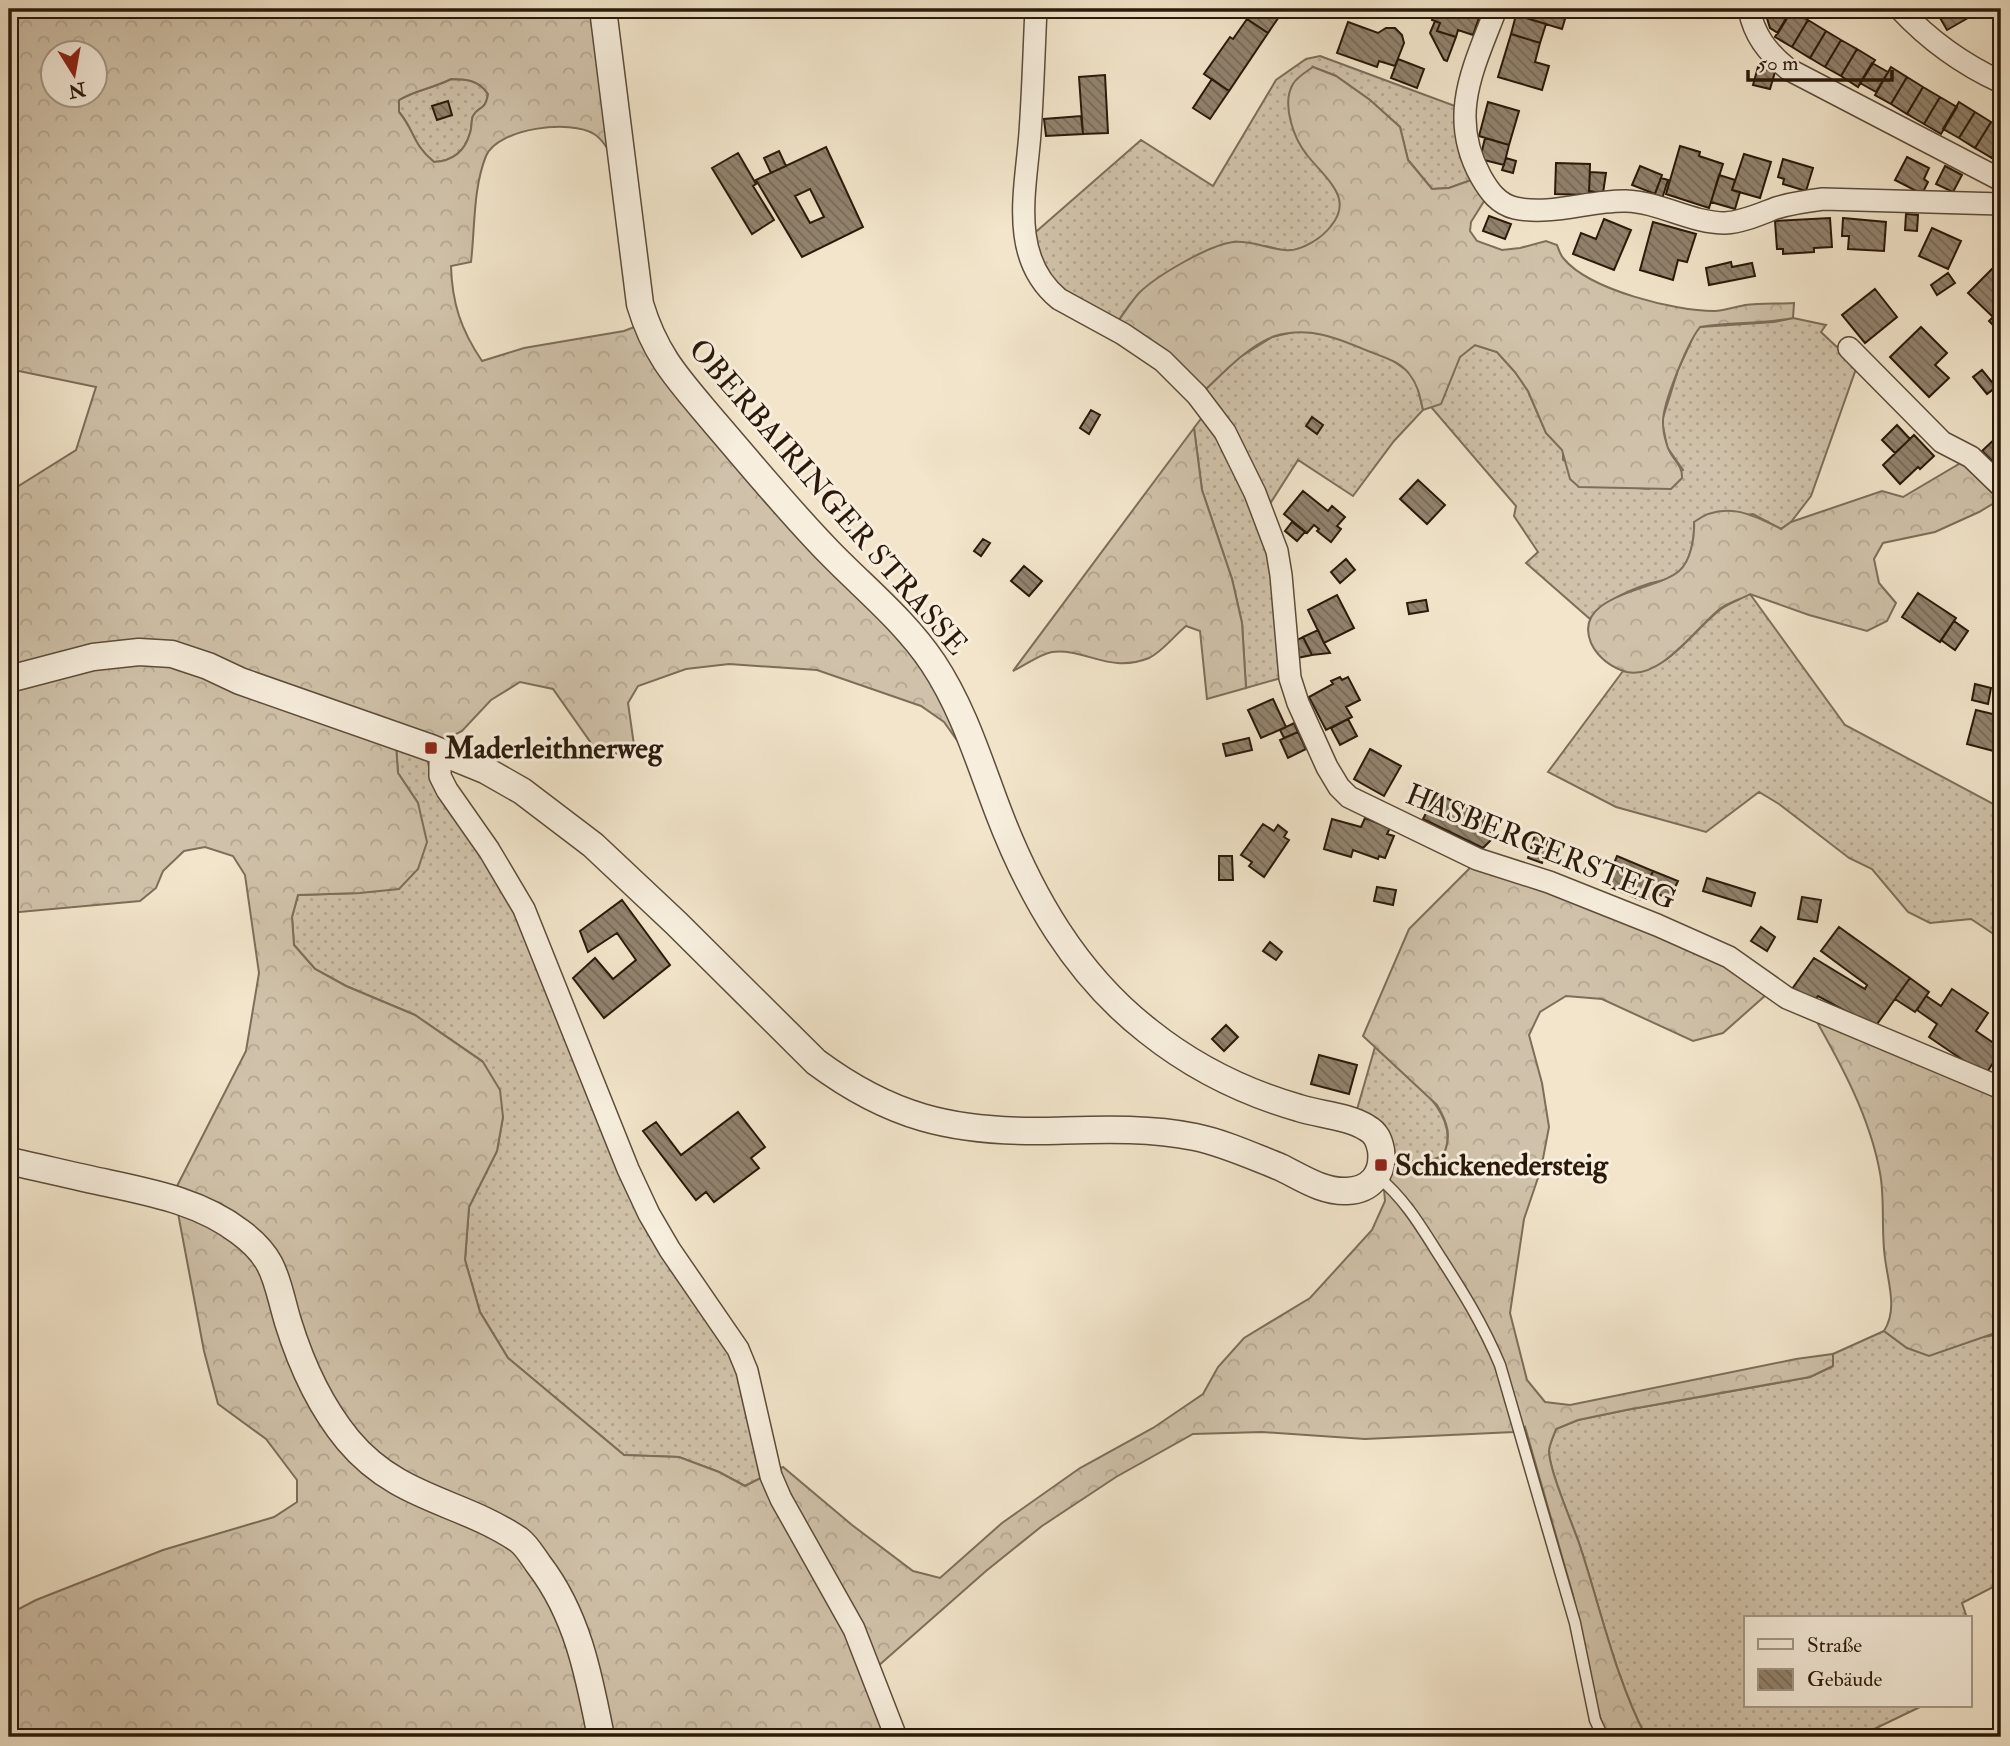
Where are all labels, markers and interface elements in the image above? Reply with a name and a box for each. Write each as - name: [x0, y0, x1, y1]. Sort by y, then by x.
- north arrow: [38, 38, 108, 108]
- scale bar: [1748, 38, 1891, 82]
- text: 50 m: [1758, 50, 1799, 77]
- text: N: [65, 76, 89, 103]
- street label: OBERBAIRINGER STRASSE: [681, 331, 975, 663]
- place label: Maderleithnerweg: [444, 730, 664, 767]
- marker: Maderleithnerweg: [423, 740, 439, 756]
- street label: HASBERGERSTEIG: [1400, 776, 1682, 918]
- place label: Schickenedersteig: [1395, 1147, 1609, 1184]
- marker: Schickenedersteig: [1373, 1157, 1389, 1173]
- legend: [1744, 1616, 1972, 1708]
- text: Straße: [1807, 1632, 1862, 1659]
- text: Gebäude: [1807, 1666, 1883, 1693]

